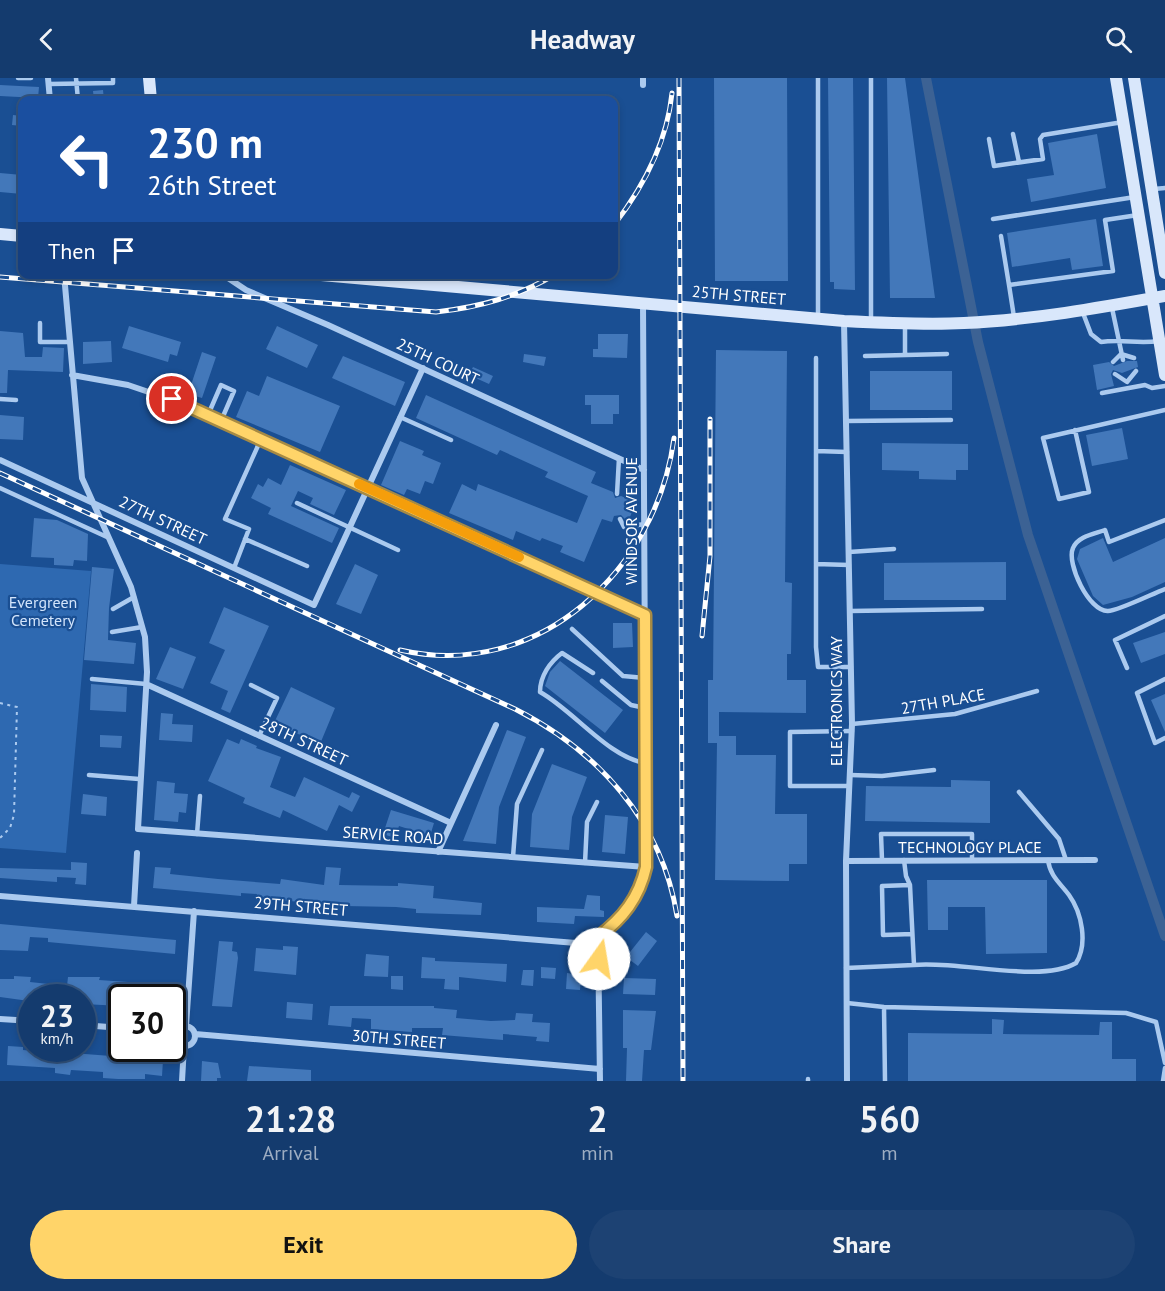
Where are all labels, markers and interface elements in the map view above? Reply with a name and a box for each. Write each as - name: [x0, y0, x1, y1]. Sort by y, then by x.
- text: Headway: [530, 22, 635, 56]
- icon: back: [30, 23, 63, 56]
- icon: search: [1102, 23, 1135, 56]
- text: 230 m: [147, 115, 263, 170]
- icon: left: [48, 120, 126, 198]
- text: 26th Street: [147, 168, 277, 202]
- icon: arrive: [107, 234, 140, 267]
- text: Then: [48, 237, 95, 265]
- street label: 25TH STREET: [691, 281, 787, 309]
- street label: 25TH COURT: [393, 333, 483, 389]
- pin: [146, 373, 197, 424]
- icon: arrive: [155, 382, 188, 415]
- street label: WINDSOR AVENUE: [621, 457, 641, 585]
- street label: 27TH STREET: [116, 491, 210, 549]
- park label: Evergreen Cemetery: [9, 592, 77, 630]
- street label: ELECTRONICS WAY: [826, 636, 846, 766]
- street label: 27TH PLACE: [899, 684, 987, 718]
- street label: 28TH STREET: [257, 712, 351, 770]
- street label: SERVICE ROAD: [342, 822, 444, 848]
- street label: TECHNOLOGY PLACE: [898, 837, 1042, 857]
- street label: 29TH STREET: [253, 892, 349, 920]
- position arrow: [567, 927, 631, 991]
- speed limit sign: 30: [108, 984, 186, 1062]
- text: 23: [40, 996, 74, 1035]
- street label: 30TH STREET: [351, 1025, 447, 1053]
- text: km/h: [41, 1029, 73, 1048]
- text: 21:28: [245, 1095, 336, 1142]
- text: 2: [587, 1095, 608, 1142]
- text: 560: [859, 1095, 920, 1142]
- text: Arrival: [263, 1140, 319, 1166]
- text: min: [581, 1140, 614, 1166]
- text: m: [881, 1140, 898, 1166]
- button: Exit: [30, 1210, 577, 1279]
- button: Share: [589, 1210, 1135, 1279]

